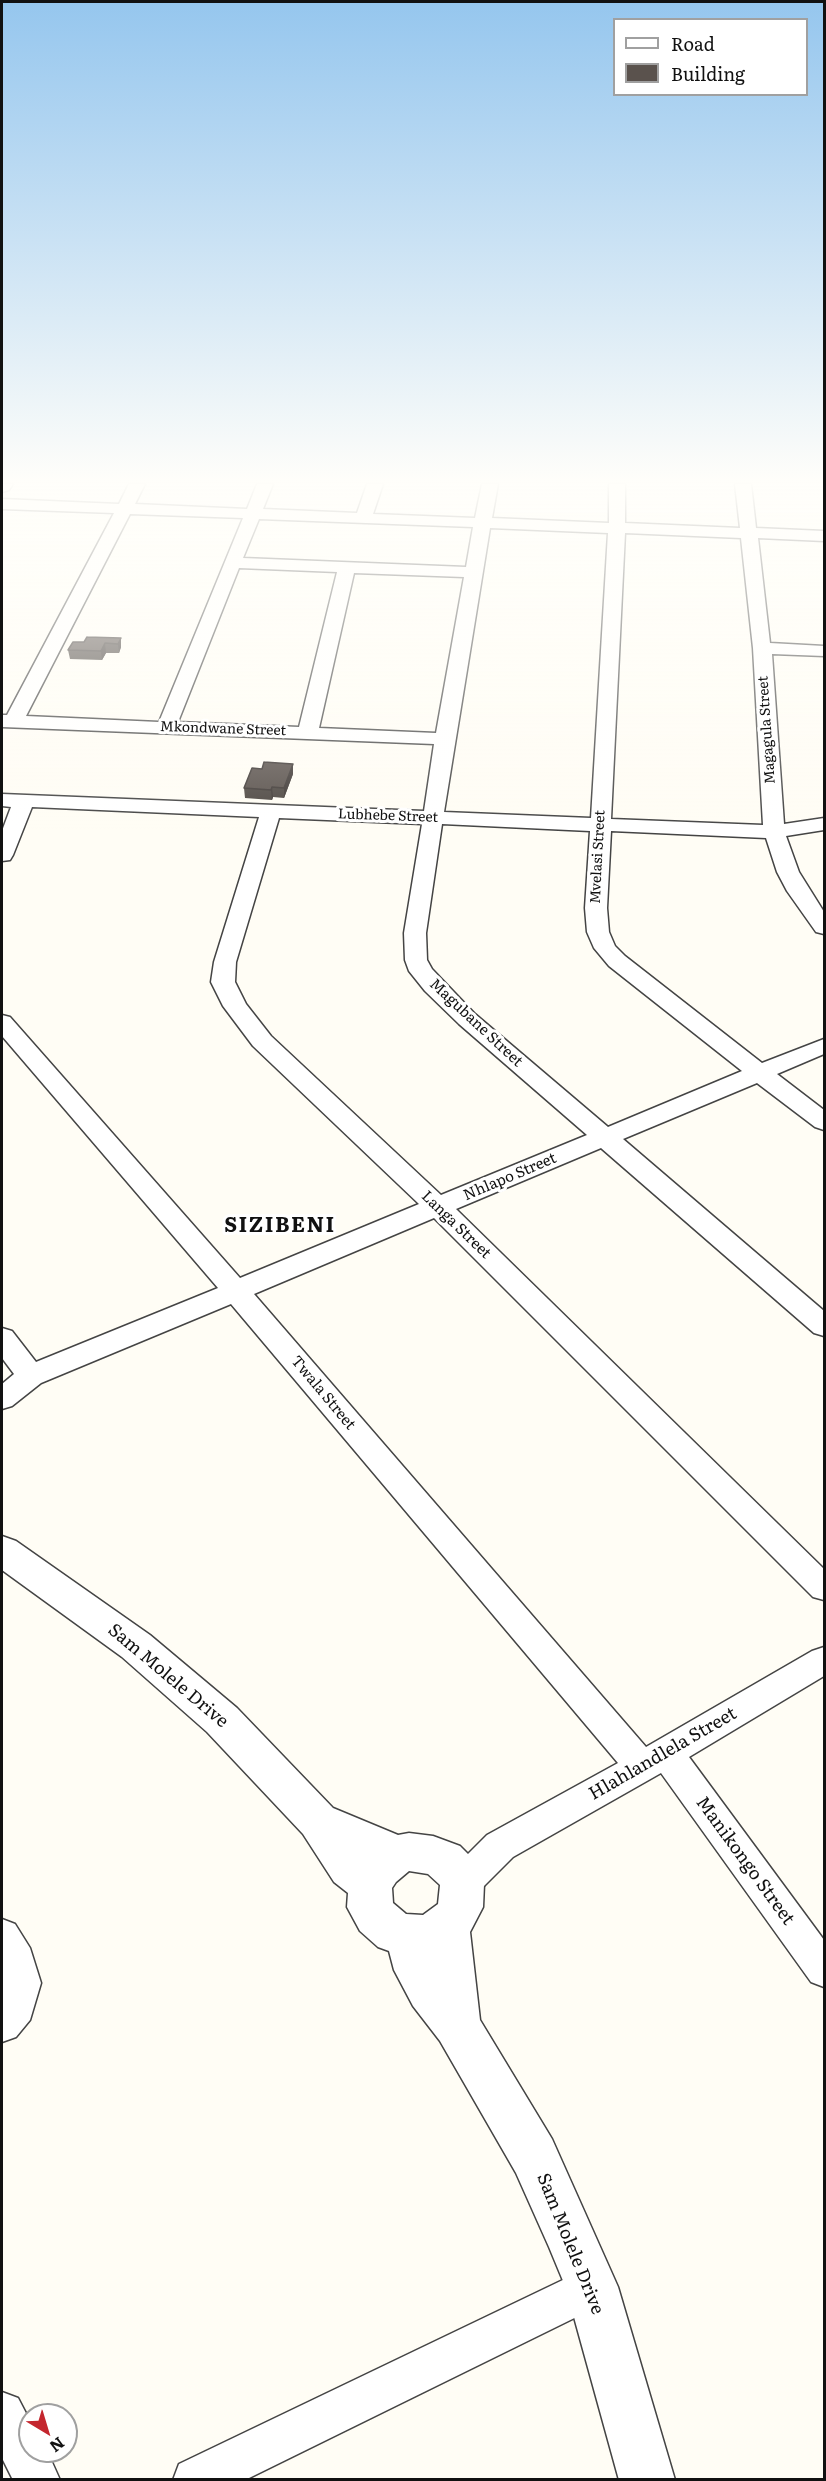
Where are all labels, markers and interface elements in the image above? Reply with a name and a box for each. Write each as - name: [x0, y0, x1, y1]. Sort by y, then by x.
- legend: [613, 18, 808, 96]
- text: Road: [671, 30, 715, 57]
- text: Building: [671, 60, 745, 87]
- street label: Magagula Street: [755, 675, 779, 785]
- street label: Mkondwane Street: [160, 718, 286, 740]
- street label: Lubhebe Street: [338, 806, 438, 826]
- street label: Mvelasi Street: [587, 810, 609, 904]
- street label: Magubane Street: [426, 975, 526, 1071]
- street label: Nhlapo Street: [461, 1149, 559, 1205]
- street label: Langa Street: [418, 1187, 494, 1263]
- district label: SIZIBENI: [224, 1213, 336, 1239]
- street label: Twala Street: [287, 1352, 359, 1434]
- street label: Sam Molele Drive: [104, 1619, 232, 1733]
- street label: Hlahlandlela Street: [585, 1703, 741, 1805]
- street label: Manikongo Street: [691, 1793, 799, 1929]
- street label: Sam Molele Drive: [532, 2170, 608, 2318]
- north arrow: [18, 2403, 78, 2463]
- text: N: [45, 2432, 71, 2459]

